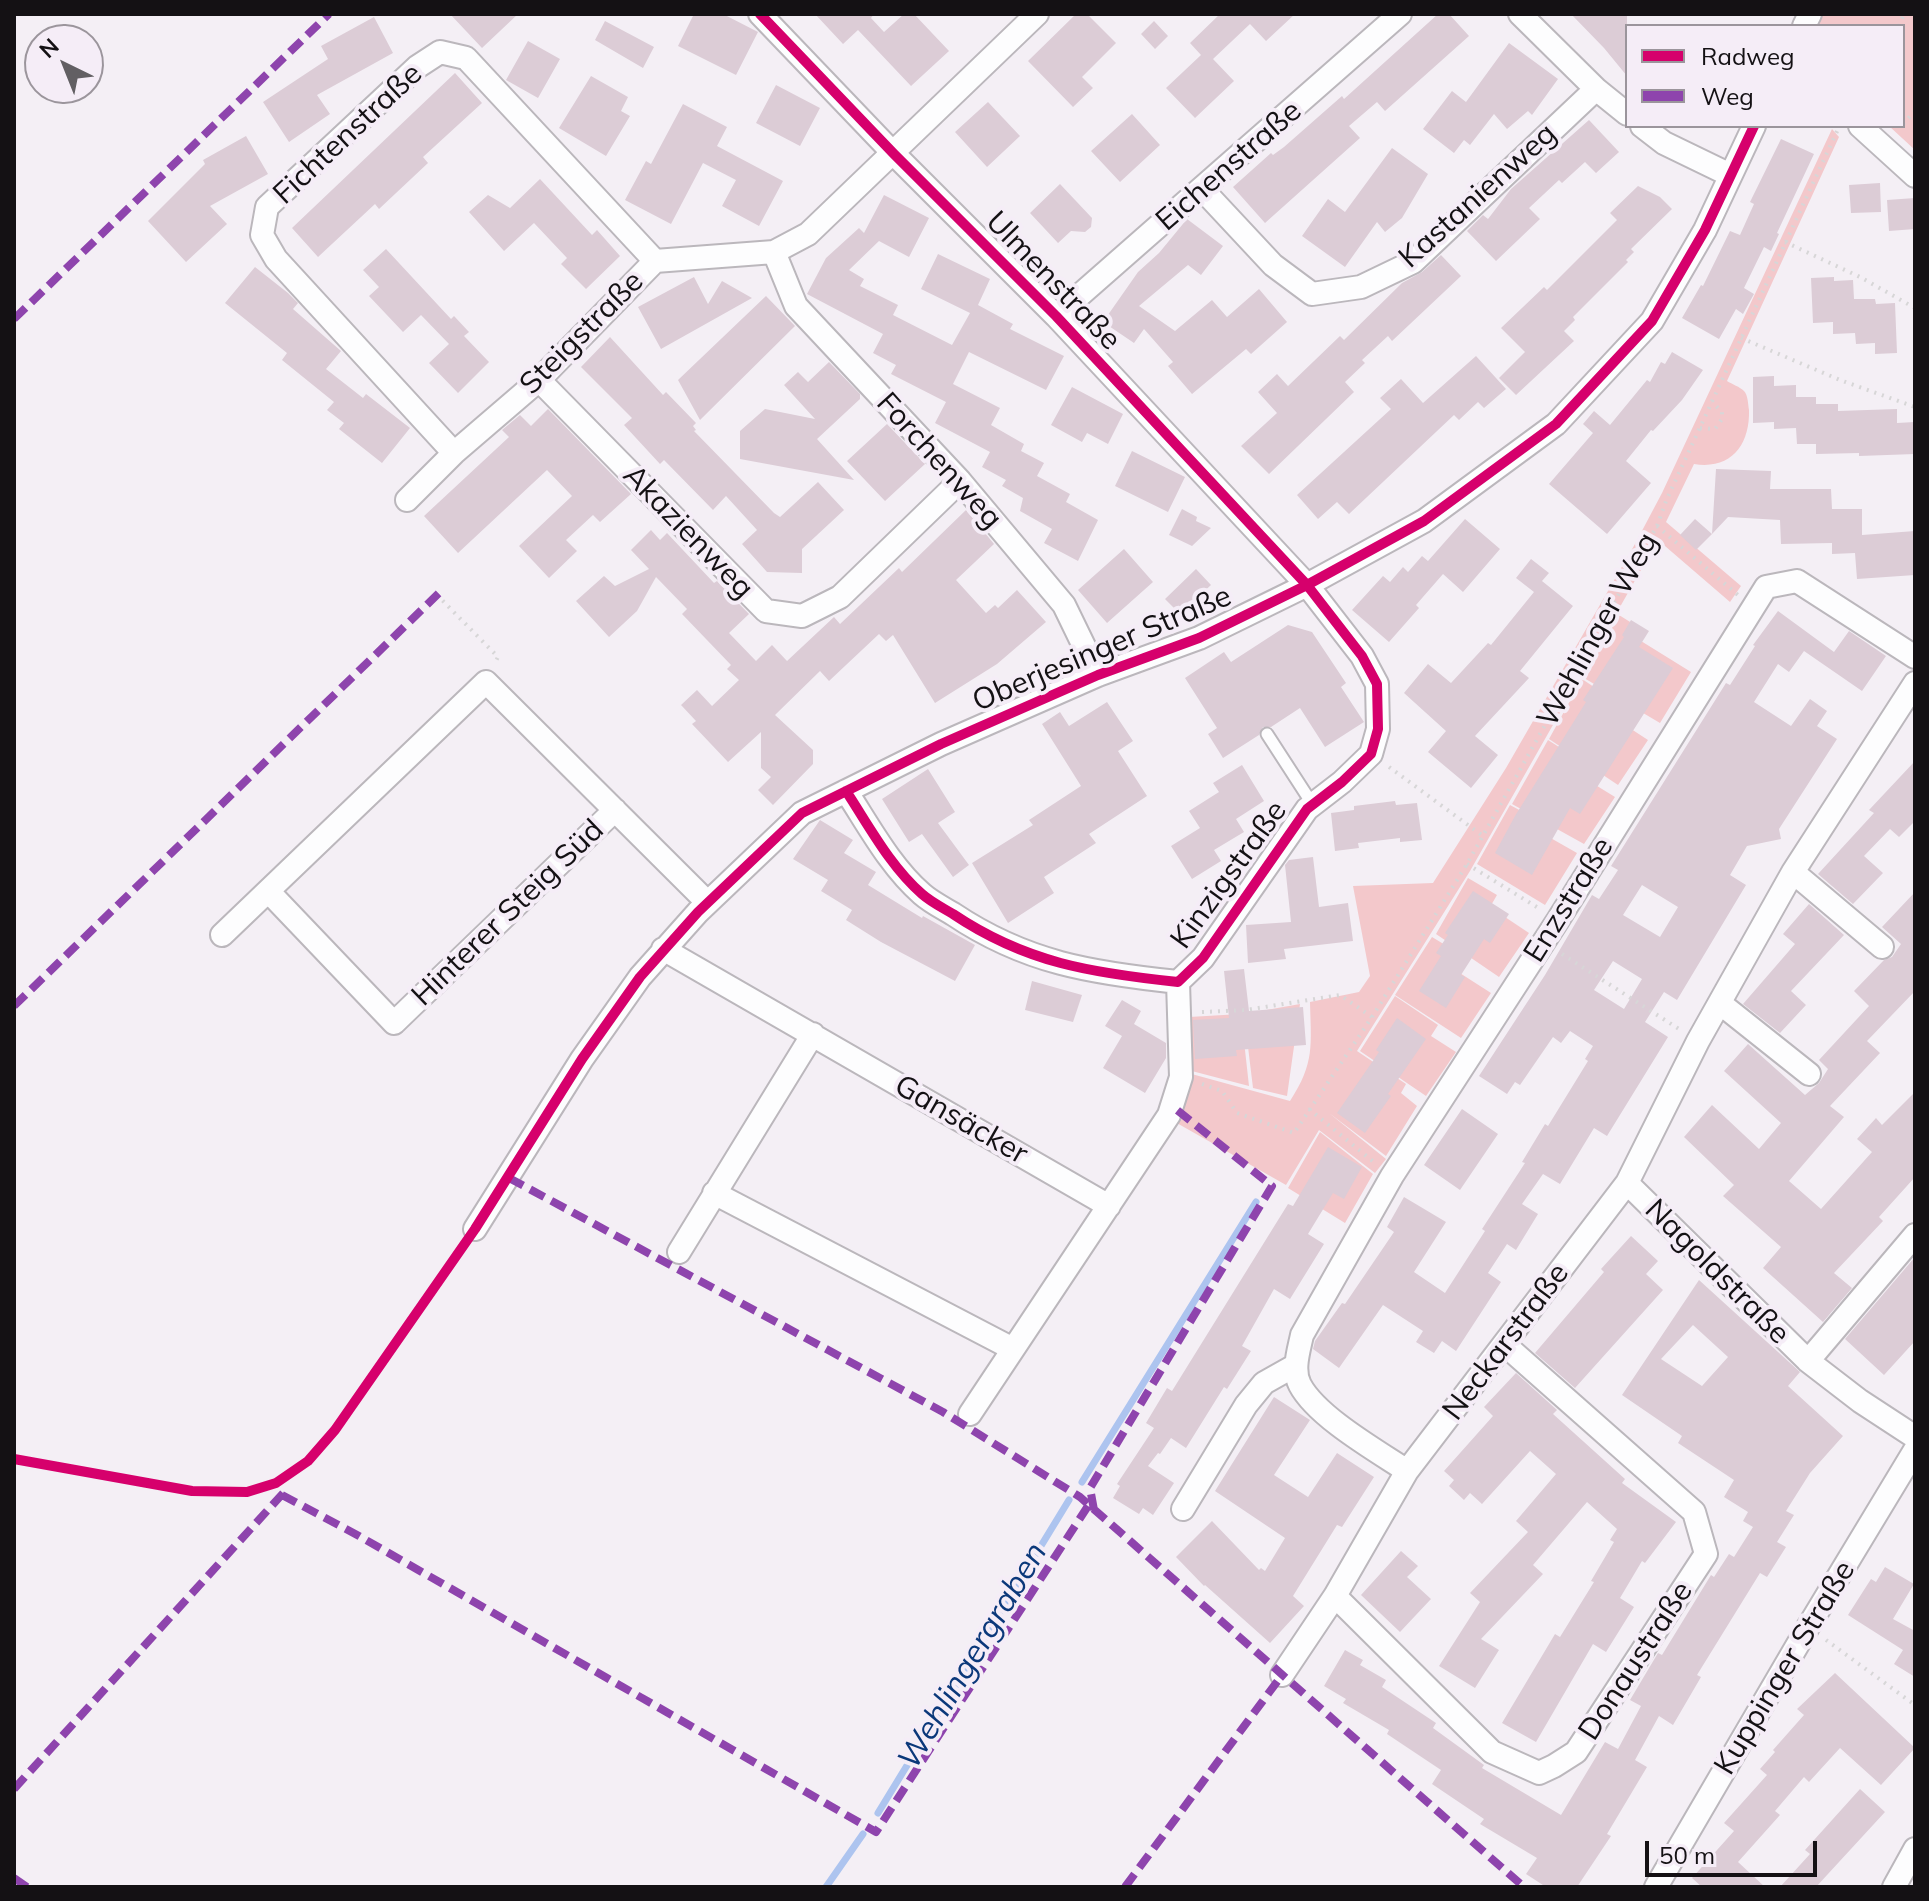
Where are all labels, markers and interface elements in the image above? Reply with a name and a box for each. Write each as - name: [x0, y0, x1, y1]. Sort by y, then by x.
- north arrow: [24, 24, 104, 104]
- legend: [1625, 24, 1905, 128]
- text: N: [33, 32, 65, 64]
- text: Radweg: [1701, 41, 1795, 71]
- street label: Fichtenstraße: [266, 56, 430, 212]
- text: Weg: [1701, 81, 1754, 111]
- street label: Eichenstraße: [1149, 93, 1309, 239]
- street label: Kastanienweg: [1392, 116, 1564, 276]
- street label: Ulmenstraße: [978, 204, 1128, 358]
- street label: Steigstraße: [513, 264, 651, 402]
- street label: Forchenweg: [869, 386, 1009, 536]
- street label: Akazienweg: [615, 458, 761, 606]
- street label: Wehlinger Weg: [1530, 527, 1666, 733]
- street label: Oberjesinger Straße: [967, 578, 1237, 720]
- street label: Kinzigstraße: [1163, 794, 1295, 956]
- street label: Hinterer Steig Süd: [405, 812, 611, 1014]
- street label: Enzstraße: [1517, 831, 1621, 969]
- street label: Gansäcker: [888, 1068, 1034, 1172]
- street label: Nagoldstraße: [1637, 1192, 1797, 1352]
- street label: Neckarstraße: [1435, 1257, 1577, 1427]
- water label: Wehlingergraben: [890, 1536, 1056, 1776]
- street label: Kuppinger Straße: [1707, 1555, 1863, 1781]
- street label: Donaustraße: [1571, 1575, 1701, 1747]
- scale bar: [1649, 1825, 1821, 1875]
- text: 50 m: [1659, 1840, 1715, 1870]

